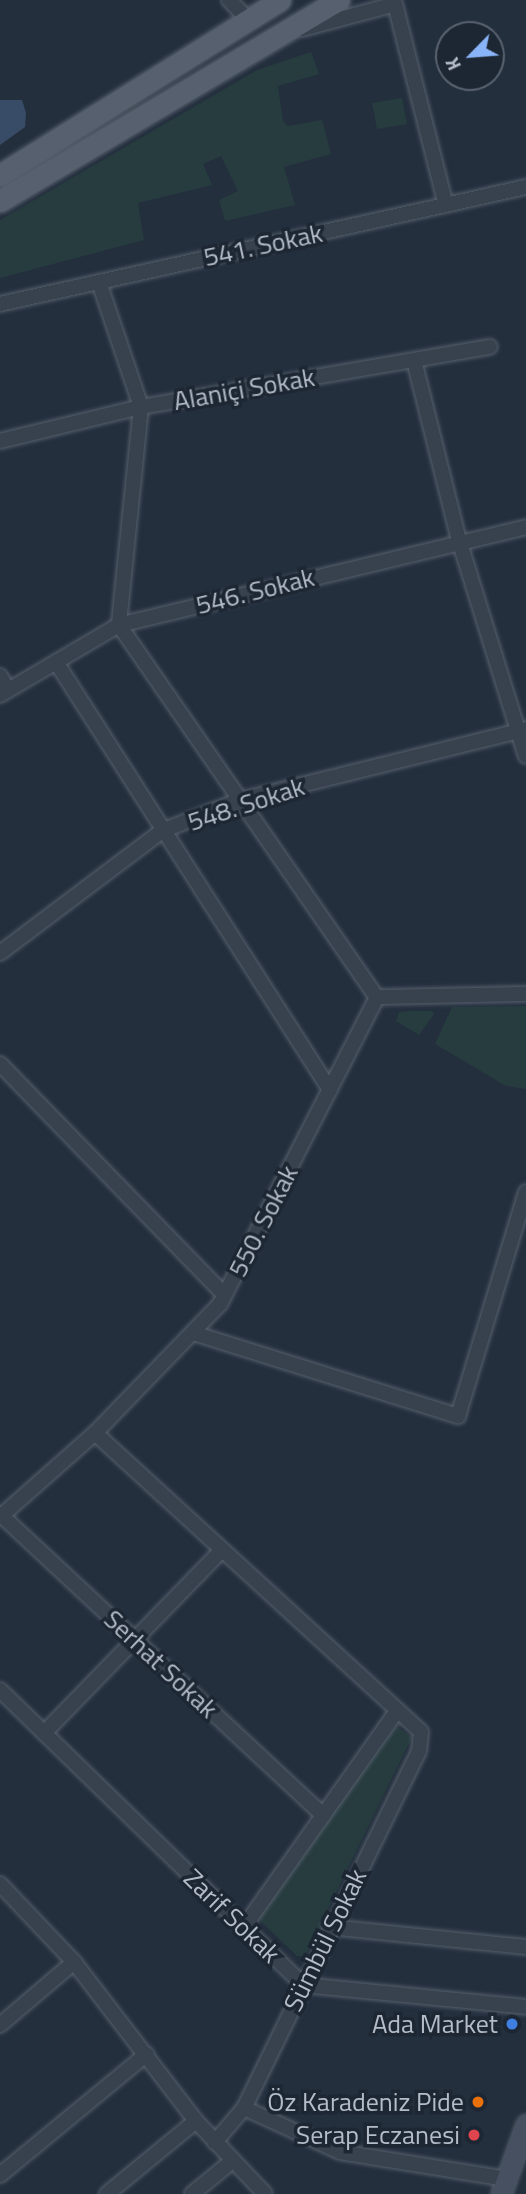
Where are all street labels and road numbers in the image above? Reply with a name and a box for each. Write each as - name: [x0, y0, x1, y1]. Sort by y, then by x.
- street label: 541. Sokak: [201, 217, 325, 273]
- street label: Alaniçi Sokak: [171, 361, 317, 417]
- street label: 546. Sokak: [193, 561, 317, 621]
- street label: 548. Sokak: [184, 771, 308, 837]
- street label: 550. Sokak: [222, 1160, 304, 1282]
- street label: Serhat Sokak: [98, 1604, 224, 1724]
- street label: Zarif Sokak: [177, 1863, 287, 1969]
- street label: Sümbül Sokak: [277, 1864, 373, 2016]

